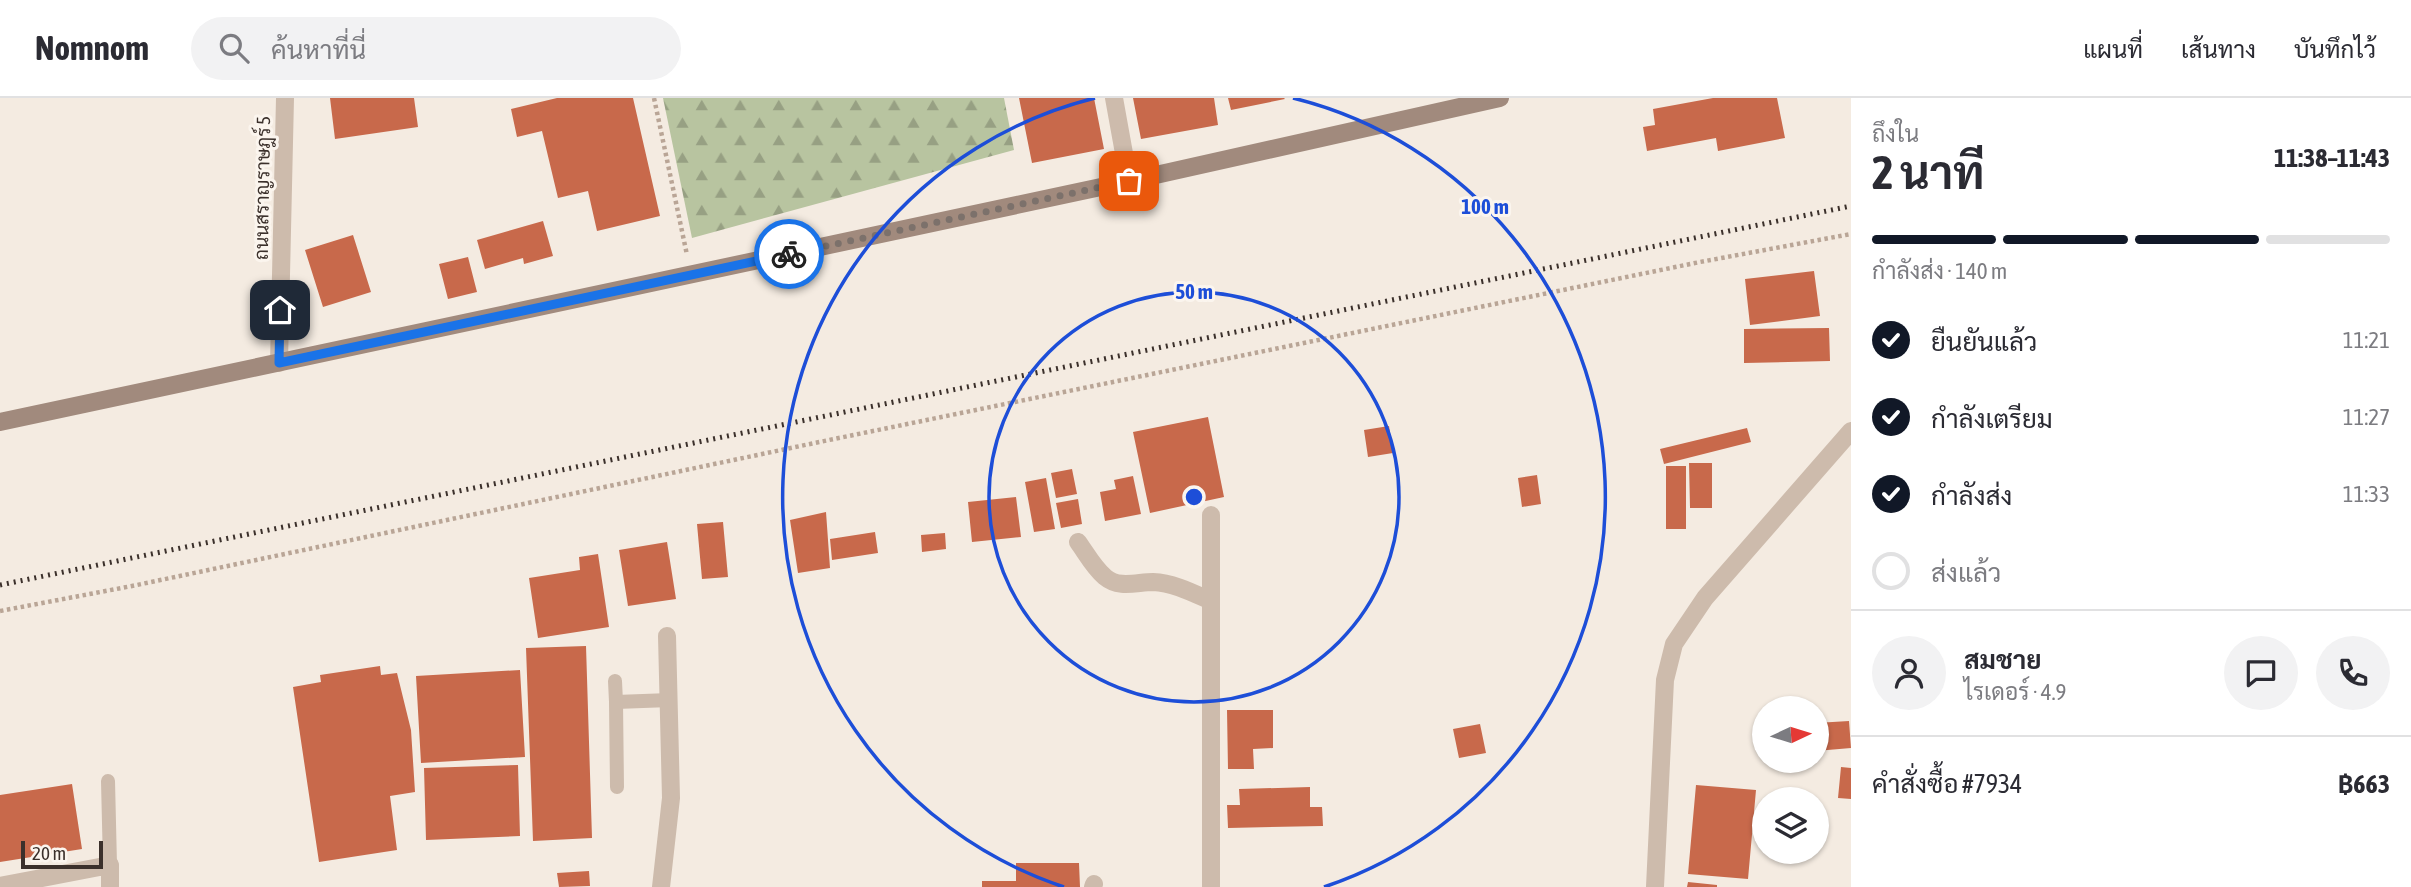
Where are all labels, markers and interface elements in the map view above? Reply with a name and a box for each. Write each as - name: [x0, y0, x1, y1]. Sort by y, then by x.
- search box: [191, 17, 681, 80]
- text: Nomnom: [35, 29, 149, 67]
- icon: search: [215, 29, 253, 67]
- text: ค้นหาที่นี่: [271, 35, 366, 65]
- text: แผนที่: [2083, 36, 2143, 63]
- text: เส้นทาง: [2181, 36, 2256, 63]
- text: บันทึกไว้: [2294, 36, 2376, 63]
- street label: ถนนสราญราษฎร์ 5: [249, 116, 276, 260]
- text: ถึงใน: [1872, 121, 1919, 147]
- text: 11:38–11:43: [2274, 143, 2390, 173]
- text: 2 นาที: [1872, 146, 1984, 199]
- pin: [1099, 151, 1159, 211]
- icon: bag: [1110, 162, 1148, 200]
- text: 100 m: [1461, 194, 1509, 218]
- courier: [754, 219, 824, 289]
- icon: bike: [770, 235, 808, 273]
- text: กำลังส่ง · 140 m: [1872, 258, 2007, 284]
- text: 50 m: [1175, 279, 1213, 303]
- pin: [250, 280, 310, 340]
- icon: home: [261, 291, 299, 329]
- icon: check: [1872, 321, 1910, 359]
- text: ยืนยันแล้ว: [1931, 327, 2037, 357]
- text: 11:21: [2343, 327, 2390, 353]
- icon: check: [1872, 398, 1910, 436]
- text: กำลังเตรียม: [1931, 404, 2053, 434]
- text: 11:27: [2343, 404, 2390, 430]
- icon: check: [1872, 475, 1910, 513]
- text: กำลังส่ง: [1931, 481, 2012, 511]
- text: 11:33: [2343, 481, 2390, 507]
- centre of rings: [1182, 485, 1206, 509]
- text: ส่งแล้ว: [1931, 558, 2001, 588]
- button: person: [1872, 636, 1946, 710]
- button: chat: [2224, 636, 2298, 710]
- button: phone: [2316, 636, 2390, 710]
- text: สมชาย: [1964, 645, 2041, 675]
- text: ไรเดอร์ · 4.9: [1964, 679, 2066, 705]
- north arrow: [1752, 696, 1829, 774]
- map controls: [1752, 696, 1829, 864]
- text: คำสั่งซื้อ #7934: [1872, 769, 2022, 799]
- text: ฿663: [2338, 769, 2390, 799]
- button: layers: [1752, 787, 1829, 864]
- scale bar: [21, 838, 103, 870]
- text: 20 m: [32, 842, 66, 864]

